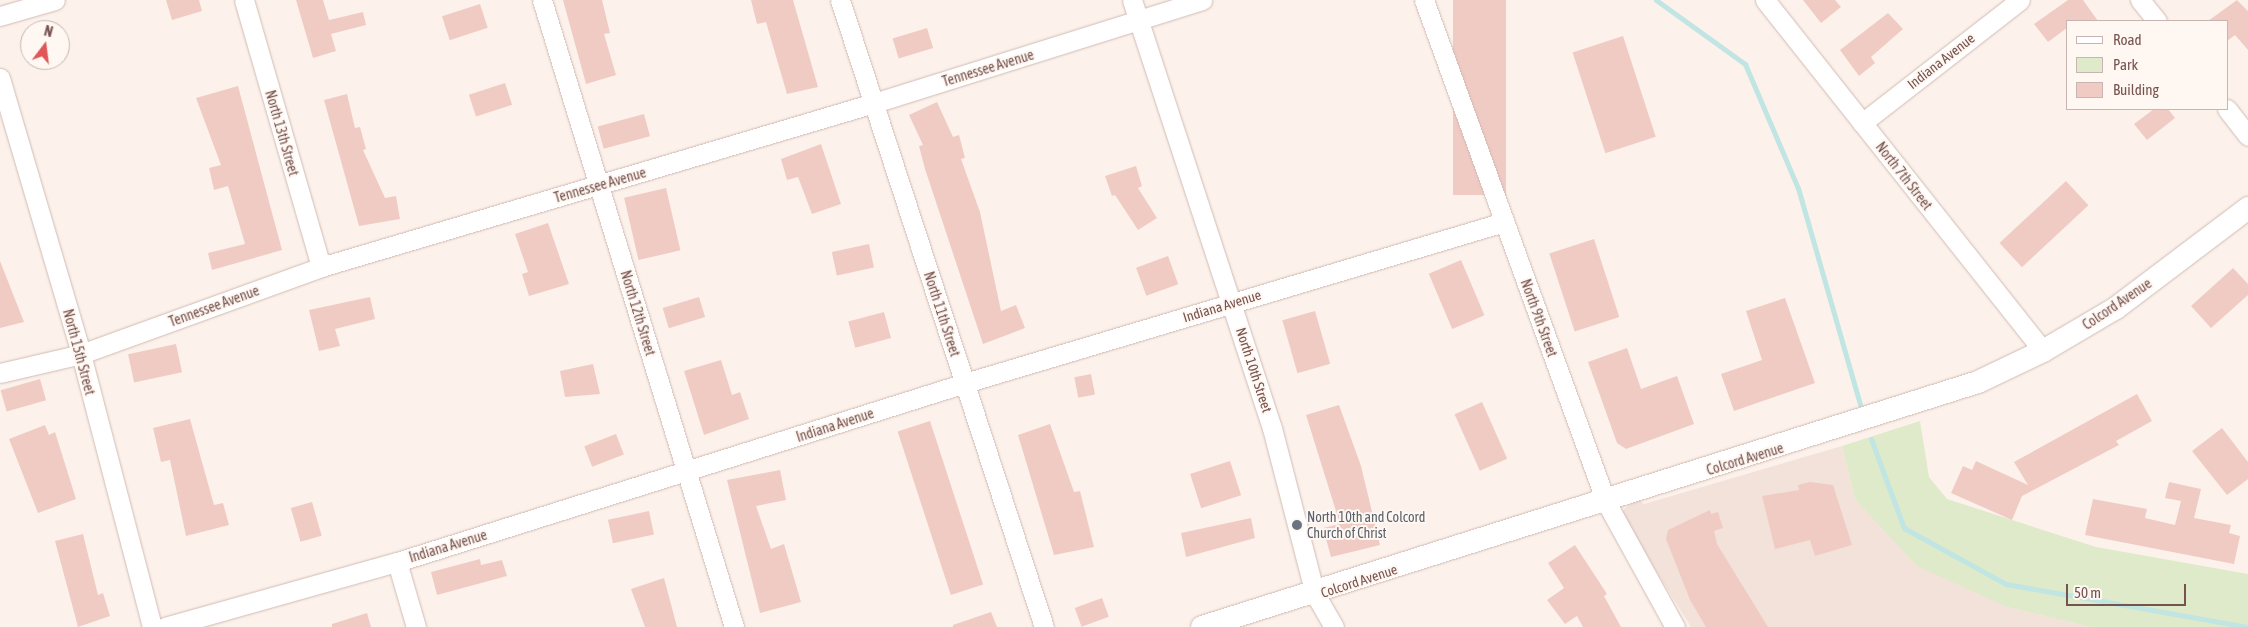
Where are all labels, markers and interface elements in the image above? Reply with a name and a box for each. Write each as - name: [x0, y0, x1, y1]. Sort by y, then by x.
- north arrow: [20, 20, 70, 70]
- legend: [2066, 20, 2228, 110]
- text: N: [43, 23, 55, 40]
- street label: Indiana Avenue: [1904, 30, 1978, 92]
- text: Road: [2113, 31, 2142, 48]
- street label: Tennessee Avenue: [940, 46, 1036, 90]
- text: Park: [2113, 56, 2138, 73]
- text: Building: [2113, 81, 2159, 98]
- street label: North 13th Street: [262, 88, 302, 178]
- street label: North 7th Street: [1872, 139, 1936, 213]
- street label: Tennessee Avenue: [552, 164, 648, 206]
- street label: North 12th Street: [617, 268, 659, 358]
- street label: North 11th Street: [920, 269, 964, 359]
- street label: Colcord Avenue: [2079, 275, 2155, 333]
- street label: North 9th Street: [1517, 277, 1561, 359]
- street label: Tennessee Avenue: [167, 282, 261, 330]
- street label: Indiana Avenue: [1181, 286, 1263, 326]
- street label: North 15th Street: [59, 307, 99, 397]
- street label: North 10th Street: [1232, 325, 1276, 415]
- street label: Indiana Avenue: [794, 405, 876, 445]
- street label: Colcord Avenue: [1704, 439, 1786, 479]
- place label: North 10th and Colcord Church of Christ: [1307, 509, 1425, 542]
- marker: North 10th and Colcord Church of Christ: [1291, 519, 1303, 531]
- street label: Indiana Avenue: [407, 526, 489, 566]
- street label: Colcord Avenue: [1319, 561, 1399, 601]
- scale bar: [2068, 574, 2188, 606]
- text: 50 m: [2074, 584, 2101, 601]

